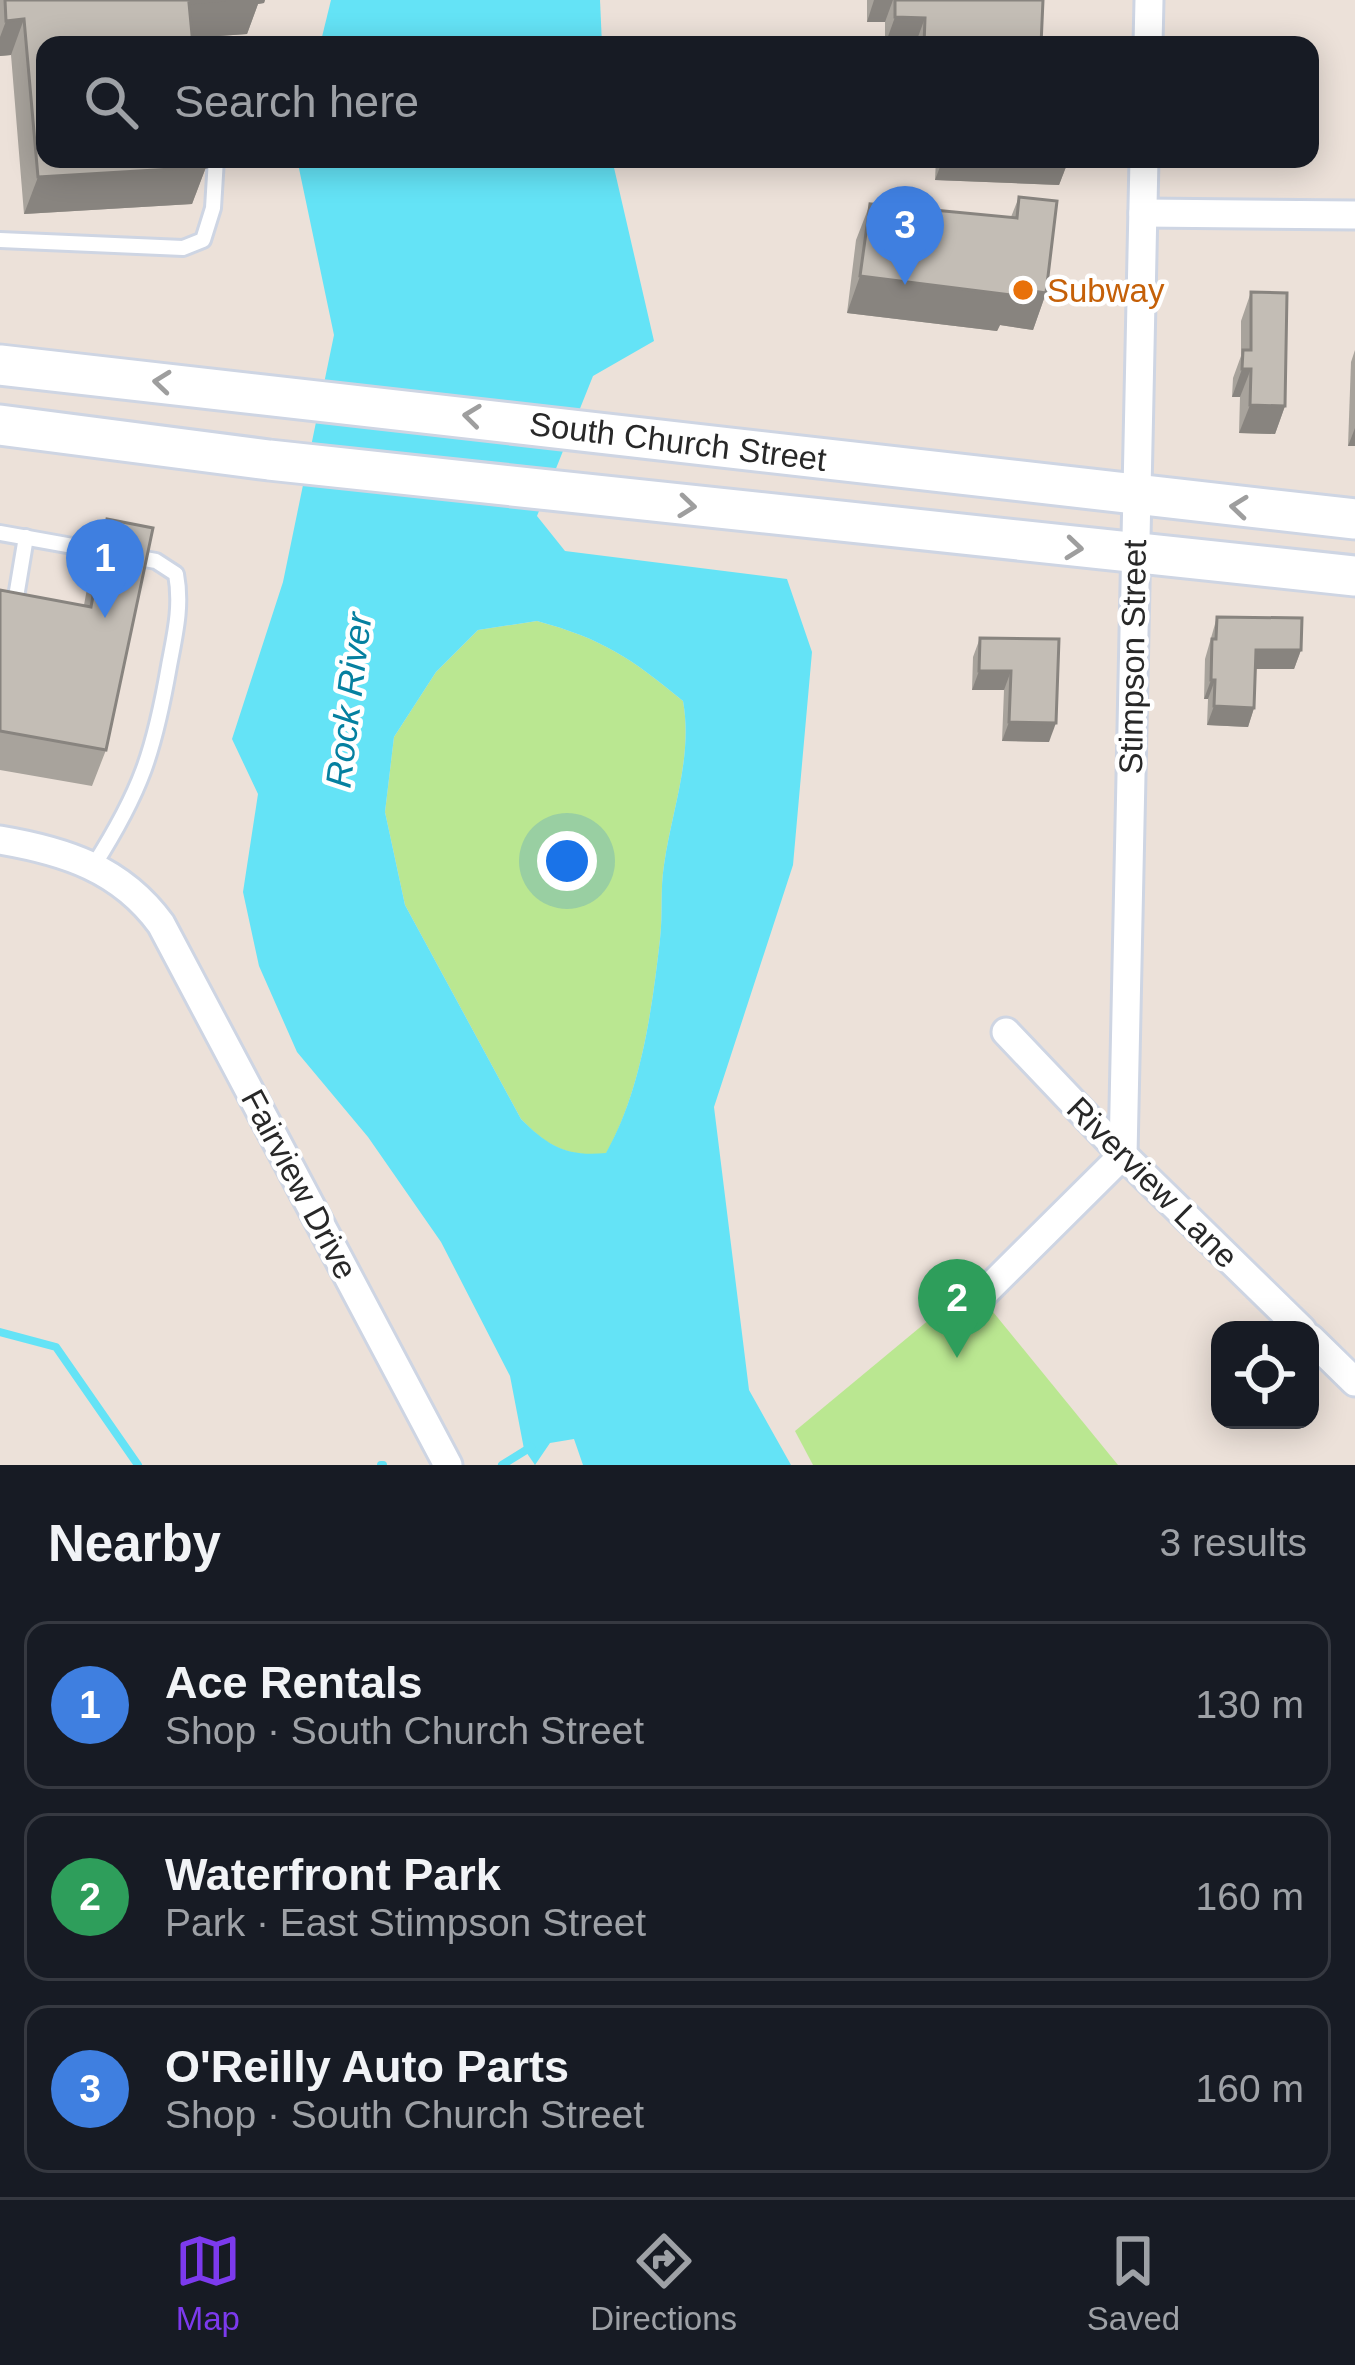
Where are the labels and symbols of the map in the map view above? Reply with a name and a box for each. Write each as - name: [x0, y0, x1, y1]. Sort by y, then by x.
- pin: 3: [866, 186, 944, 285]
- place label: Subway: [1047, 272, 1165, 309]
- marker: Subway: [1010, 277, 1036, 303]
- one-way arrow: [152, 370, 171, 395]
- one-way arrow: [462, 404, 482, 430]
- street label: South Church Street: [527, 405, 829, 478]
- one-way arrow: [677, 492, 696, 518]
- one-way arrow: [1229, 495, 1248, 520]
- pin: 1: [66, 519, 144, 618]
- one-way arrow: [1065, 535, 1084, 560]
- street label: Stimpson Street: [1112, 539, 1153, 775]
- water label: Rock River: [317, 608, 380, 790]
- your location: [537, 831, 597, 891]
- street label: Fairview Drive: [234, 1083, 365, 1285]
- street label: Riverview Lane: [1060, 1090, 1245, 1275]
- pin: 2: [918, 1259, 996, 1358]

